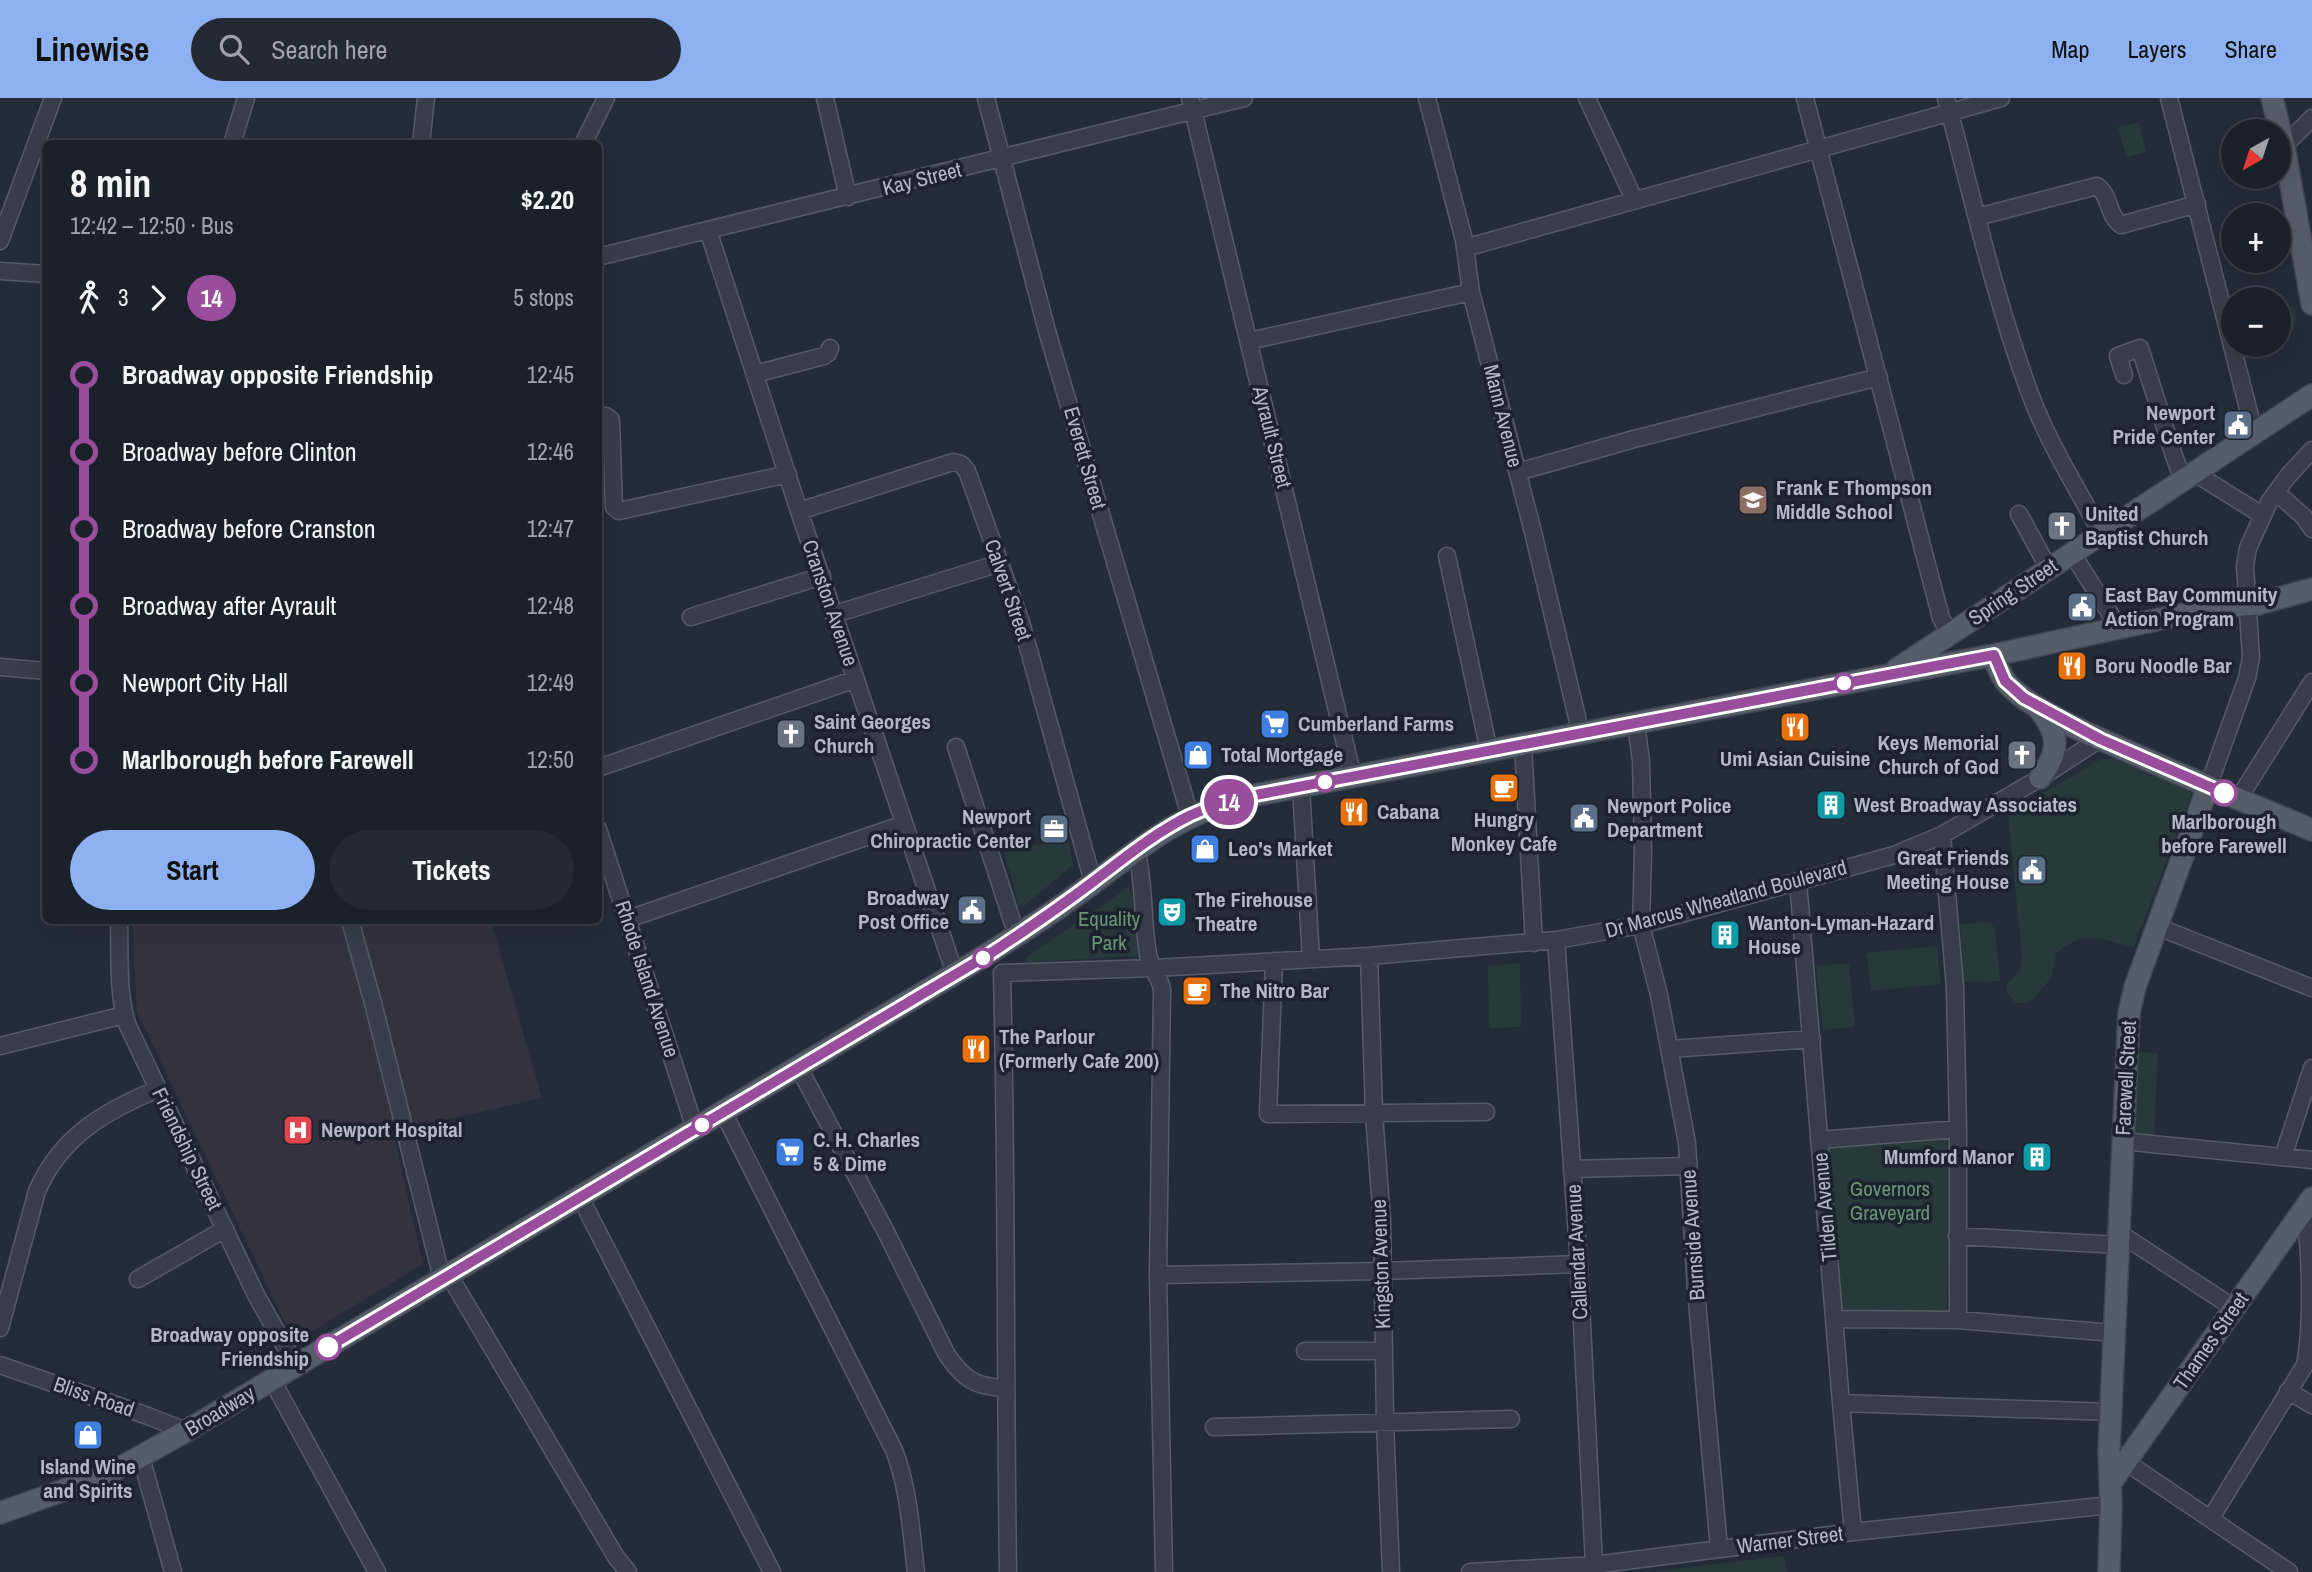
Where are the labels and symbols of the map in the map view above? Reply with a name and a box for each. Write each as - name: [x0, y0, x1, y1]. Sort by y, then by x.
- north arrow: [2221, 119, 2291, 189]
- street label: Kay Street: [879, 155, 965, 202]
- street label: Mann Avenue: [1477, 361, 1530, 470]
- street label: Ayrault Street: [1246, 382, 1299, 491]
- place label: Newport Pride Center: [2113, 398, 2215, 451]
- street label: Everett Street: [1057, 403, 1114, 513]
- public building icon: Newport Pride Center: [2221, 408, 2255, 442]
- place label: Frank E Thompson Middle School: [1776, 473, 1932, 526]
- school or university icon: Frank E Thompson Middle School: [1736, 483, 1770, 517]
- place label: United Baptist Church: [2085, 499, 2208, 552]
- church icon: United Baptist Church: [2045, 509, 2079, 543]
- street label: Calvert Street: [978, 535, 1039, 645]
- street label: Cranston Avenue: [795, 536, 866, 670]
- street label: Spring Street: [1963, 551, 2063, 632]
- place label: East Bay Community Action Program: [2105, 580, 2278, 633]
- public building icon: East Bay Community Action Program: [2065, 590, 2099, 624]
- restaurant icon: Boru Noodle Bar: [2055, 649, 2089, 683]
- place label: Boru Noodle Bar: [2095, 651, 2232, 680]
- unlabelled marker: [1834, 673, 1854, 693]
- place label: Saint Georges Church: [814, 707, 931, 760]
- supermarket icon: Cumberland Farms: [1258, 707, 1292, 741]
- place label: Cumberland Farms: [1298, 709, 1454, 738]
- restaurant icon: Umi Asian Cuisine: [1778, 710, 1812, 744]
- church icon: Saint Georges Church: [774, 717, 808, 751]
- place label: Keys Memorial Church of God: [1877, 728, 1999, 781]
- shop icon: Total Mortgage: [1181, 738, 1215, 772]
- church icon: Keys Memorial Church of God: [2005, 738, 2039, 772]
- place label: Total Mortgage: [1221, 740, 1343, 769]
- place label: Umi Asian Cuisine: [1720, 744, 1870, 773]
- cafe icon: Hungry Monkey Cafe: [1487, 771, 1521, 805]
- unlabelled marker: [1315, 772, 1335, 792]
- line badge: 14: [1198, 779, 1260, 825]
- marker: Marlborough before Farewell: [2211, 780, 2237, 806]
- building icon: West Broadway Associates: [1814, 788, 1848, 822]
- place label: West Broadway Associates: [1854, 790, 2077, 819]
- place label: Newport Police Department: [1607, 791, 1731, 844]
- restaurant icon: Cabana: [1337, 795, 1371, 829]
- place label: Cabana: [1377, 797, 1440, 826]
- public building icon: Newport Police Department: [1567, 801, 1601, 835]
- place label: Newport Chiropractic Center: [870, 802, 1031, 855]
- place label: Hungry Monkey Cafe: [1451, 805, 1557, 858]
- place label: Marlborough before Farewell: [2161, 807, 2287, 860]
- office icon: Newport Chiropractic Center: [1037, 812, 1071, 846]
- shop icon: Leo's Market: [1188, 832, 1222, 866]
- place label: Leo's Market: [1228, 834, 1333, 863]
- place label: Great Friends Meeting House: [1887, 843, 2009, 896]
- street label: Dr Marcus Wheatland Boulevard: [1602, 852, 1850, 945]
- public building icon: Great Friends Meeting House: [2015, 853, 2049, 887]
- place label: Broadway Post Office: [858, 883, 949, 936]
- place label: The Firehouse Theatre: [1195, 885, 1313, 938]
- public building icon: Broadway Post Office: [955, 893, 989, 927]
- theatre icon: The Firehouse Theatre: [1155, 895, 1189, 929]
- street label: Rhode Island Avenue: [608, 897, 687, 1061]
- park label: Equality Park: [1078, 904, 1140, 957]
- place label: Wanton-Lyman-Hazard House: [1748, 908, 1934, 961]
- building icon: Wanton-Lyman-Hazard House: [1708, 918, 1742, 952]
- unlabelled marker: [973, 948, 993, 968]
- cafe icon: The Nitro Bar: [1180, 974, 1214, 1008]
- place label: The Nitro Bar: [1220, 976, 1329, 1005]
- street label: Farewell Street: [2108, 1020, 2143, 1136]
- place label: The Parlour (Formerly Cafe 200): [999, 1022, 1159, 1075]
- restaurant icon: The Parlour (Formerly Cafe 200): [959, 1032, 993, 1066]
- street label: Friendship Street: [145, 1083, 230, 1215]
- hospital icon: Newport Hospital: [281, 1113, 315, 1147]
- place label: Newport Hospital: [321, 1115, 463, 1144]
- unlabelled marker: [692, 1115, 712, 1135]
- place label: C. H. Charles 5 & Dime: [813, 1125, 920, 1178]
- supermarket icon: C. H. Charles 5 & Dime: [773, 1135, 807, 1169]
- building icon: Mumford Manor: [2020, 1140, 2054, 1174]
- place label: Mumford Manor: [1884, 1142, 2014, 1171]
- street label: Tilden Avenue: [1805, 1151, 1844, 1263]
- street label: Burnside Avenue: [1673, 1169, 1712, 1301]
- park label: Governors Graveyard: [1850, 1174, 1930, 1227]
- street label: Callendar Avenue: [1558, 1184, 1595, 1321]
- street label: Kingston Avenue: [1364, 1199, 1397, 1329]
- street label: Thames Street: [2166, 1286, 2255, 1395]
- place label: Broadway opposite Friendship: [150, 1320, 309, 1373]
- marker: Broadway opposite Friendship: [315, 1334, 341, 1360]
- street label: Bliss Road: [50, 1369, 138, 1424]
- street label: Broadway: [179, 1378, 260, 1443]
- shop icon: Island Wine and Spirits: [71, 1418, 105, 1452]
- place label: Island Wine and Spirits: [40, 1452, 136, 1505]
- street label: Warner Street: [1735, 1519, 1845, 1560]

